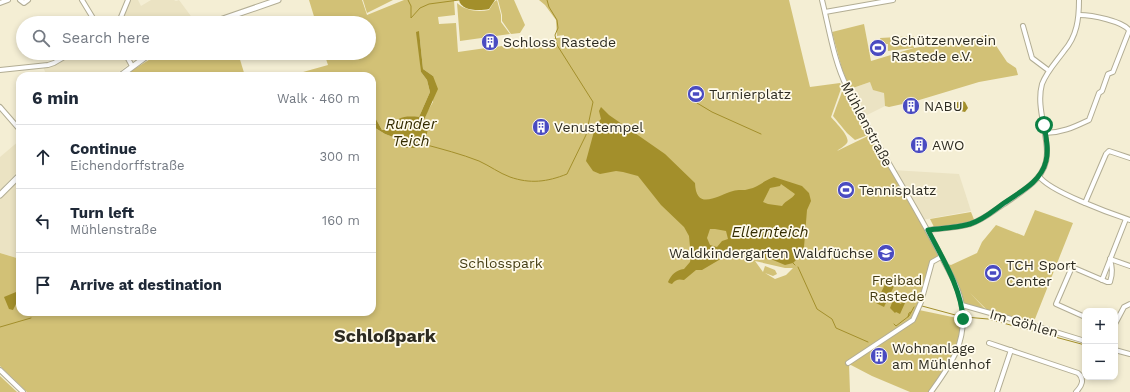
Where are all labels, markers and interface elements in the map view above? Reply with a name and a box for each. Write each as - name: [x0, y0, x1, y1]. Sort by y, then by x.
- search box: [16, 16, 376, 60]
- icon: search: [30, 27, 52, 49]
- text: Search here: [62, 29, 150, 47]
- building icon: Schloss Rastede: [480, 32, 500, 52]
- place label: Schützenverein Rastede e.V.: [891, 32, 996, 64]
- place label: Schloss Rastede: [503, 34, 616, 50]
- sports icon: Schützenverein Rastede e.V.: [868, 38, 888, 58]
- street label: Mühlenstraße: [838, 79, 896, 169]
- sports icon: Turnierplatz: [686, 84, 706, 104]
- place label: Turnierplatz: [709, 86, 791, 102]
- text: 6 min: [32, 88, 79, 108]
- text: Walk · 460 m: [277, 91, 360, 106]
- building icon: NABU: [901, 96, 921, 116]
- place label: NABU: [924, 98, 963, 114]
- water label: Runder Teich: [386, 115, 438, 150]
- route start: [1035, 116, 1053, 134]
- building icon: Venustempel: [531, 117, 551, 137]
- place label: Venustempel: [554, 119, 644, 135]
- building icon: AWO: [909, 135, 929, 155]
- place label: AWO: [932, 137, 965, 153]
- text: Continue: [70, 140, 137, 158]
- icon: ahead: [32, 146, 54, 168]
- text: 300 m: [319, 149, 360, 164]
- text: Eichendorffstraße: [70, 158, 184, 173]
- sports icon: Tennisplatz: [836, 180, 856, 200]
- place label: Tennisplatz: [859, 182, 936, 198]
- text: Turn left: [70, 204, 134, 222]
- icon: left: [32, 210, 54, 232]
- text: 160 m: [322, 213, 360, 228]
- text: Mühlenstraße: [70, 222, 157, 237]
- water label: Ellernteich: [731, 223, 809, 241]
- school or university icon: Waldkindergarten Waldfüchse: [876, 243, 896, 263]
- place label: Waldkindergarten Waldfüchse: [669, 245, 873, 261]
- park label: Schlosspark: [459, 255, 543, 271]
- place label: TCH Sport Center: [1006, 257, 1076, 289]
- sports icon: TCH Sport Center: [983, 263, 1003, 283]
- park label: Freibad Rastede: [869, 272, 925, 304]
- icon: arrive: [32, 274, 54, 296]
- text: Arrive at destination: [70, 276, 222, 294]
- street label: Im Göhlen: [988, 306, 1060, 340]
- map controls: [1082, 308, 1118, 380]
- button: +: [1082, 308, 1118, 344]
- route end: [954, 310, 972, 328]
- district label: Schloßpark: [334, 325, 437, 346]
- place label: Wohnanlage am Mühlenhof: [892, 340, 991, 372]
- button: −: [1082, 344, 1118, 380]
- building icon: Wohnanlage am Mühlenhof: [869, 346, 889, 366]

